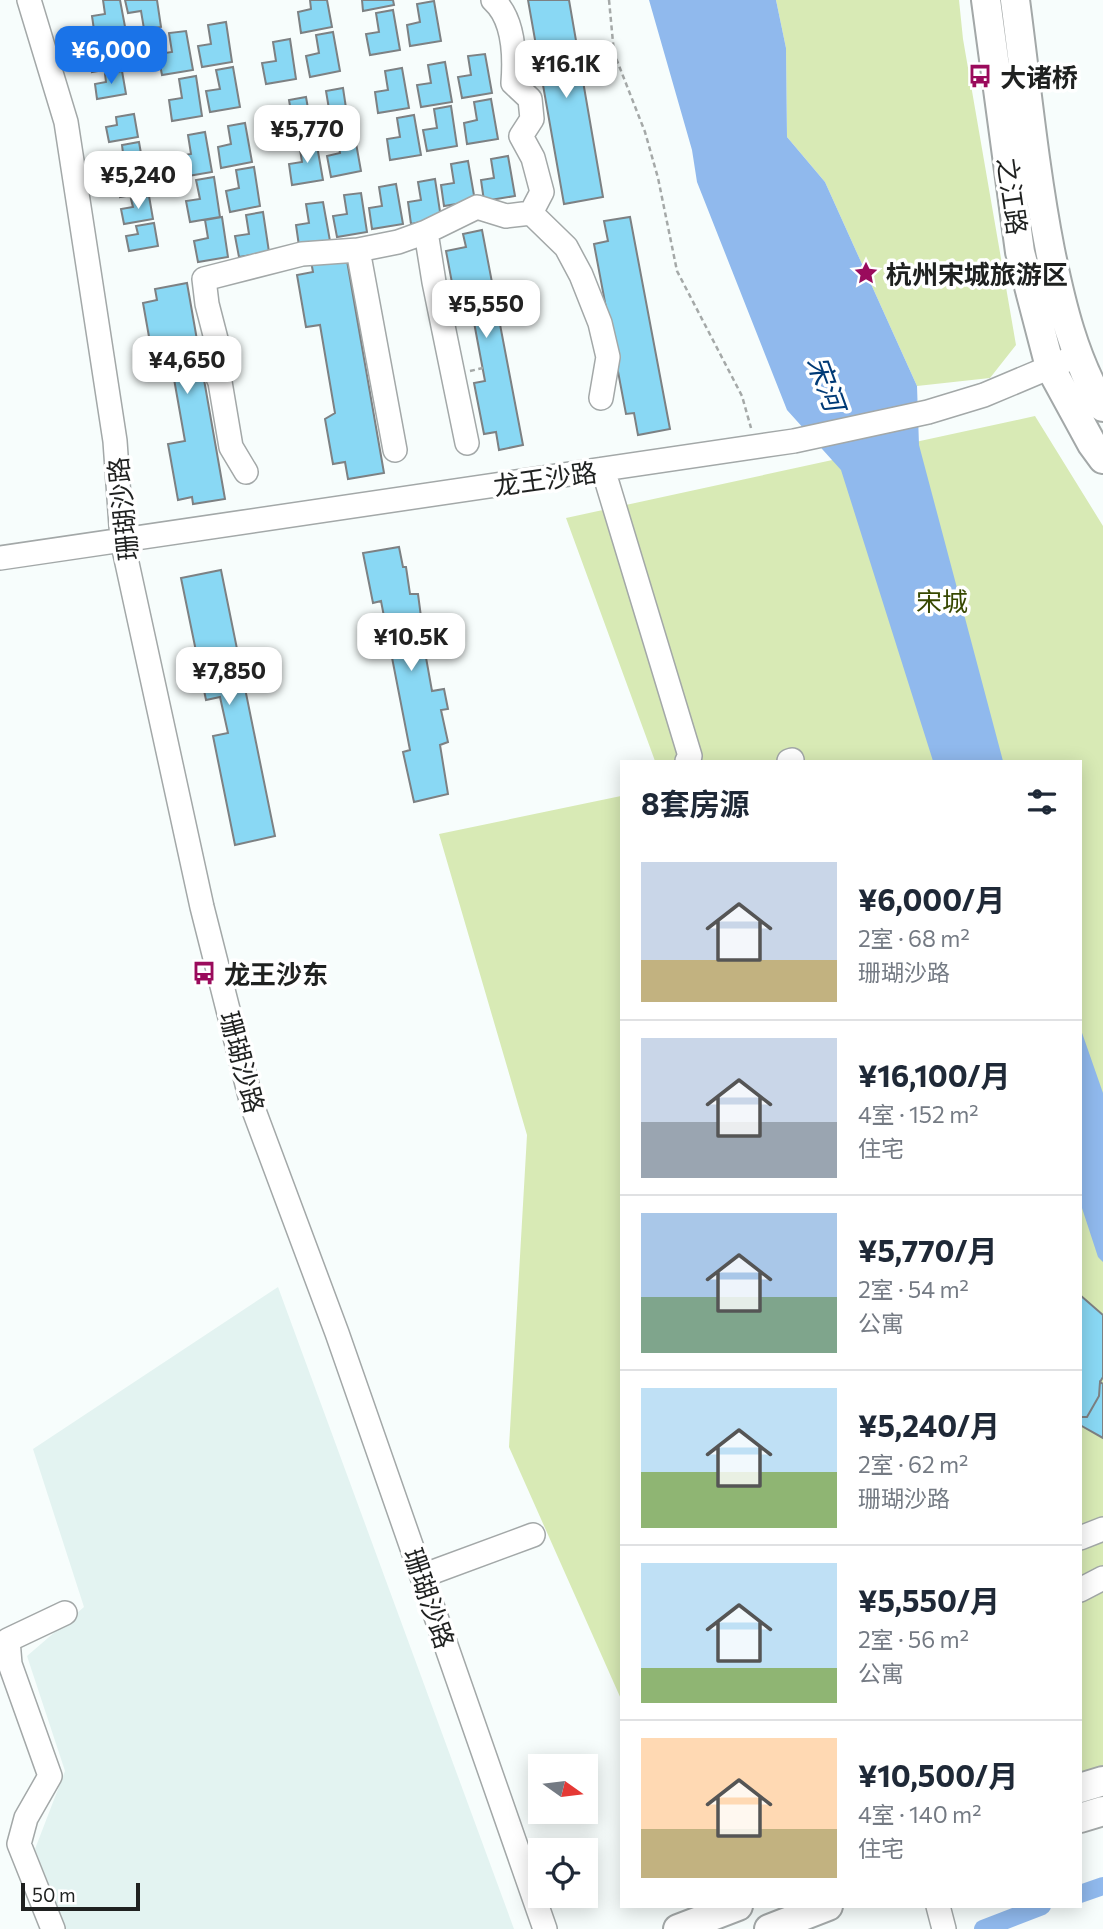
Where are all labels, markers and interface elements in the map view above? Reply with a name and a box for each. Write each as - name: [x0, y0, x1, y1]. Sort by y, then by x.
- pin: ¥6,000: [54, 27, 168, 86]
- text: ¥6,000: [71, 35, 151, 63]
- pin: ¥16.1K: [509, 41, 623, 100]
- text: ¥16.1K: [531, 49, 601, 77]
- place label: 大诸桥: [1000, 61, 1078, 92]
- bus stop icon: 大诸桥: [966, 62, 994, 90]
- pin: ¥5,770: [250, 106, 364, 165]
- text: ¥5,770: [270, 114, 344, 142]
- pin: ¥5,240: [81, 152, 195, 211]
- street label: 之江路: [992, 155, 1034, 237]
- text: ¥5,240: [100, 160, 176, 188]
- place label: 杭州宋城旅游区: [886, 258, 1068, 289]
- place icon: 杭州宋城旅游区: [852, 259, 880, 287]
- pin: ¥5,550: [429, 280, 543, 340]
- text: ¥5,550: [448, 289, 524, 317]
- pin: ¥4,650: [130, 336, 244, 396]
- text: ¥4,650: [148, 345, 226, 373]
- water label: 宋河: [801, 351, 854, 420]
- street label: 龙王沙路: [491, 455, 599, 501]
- street label: 珊瑚沙路: [101, 456, 143, 562]
- park label: 宋城: [916, 585, 968, 616]
- pin: ¥10.5K: [354, 614, 468, 673]
- text: ¥10.5K: [373, 622, 449, 650]
- pin: ¥7,850: [172, 648, 286, 707]
- text: ¥7,850: [192, 656, 266, 684]
- icon: filters: [1023, 783, 1061, 821]
- text: 8套房源: [641, 784, 750, 821]
- text: ¥6,000/月: [858, 880, 1005, 917]
- icon: home: [697, 890, 781, 974]
- text: 2室 · 68 m²: [858, 924, 970, 952]
- place label: 龙王沙东: [224, 958, 328, 989]
- text: 珊瑚沙路: [858, 958, 950, 986]
- bus stop icon: 龙王沙东: [190, 959, 218, 987]
- street label: 珊瑚沙路: [215, 1008, 271, 1116]
- text: ¥16,100/月: [858, 1056, 1011, 1093]
- icon: home: [697, 1066, 781, 1150]
- text: 4室 · 152 m²: [858, 1100, 979, 1128]
- text: 住宅: [858, 1134, 904, 1162]
- text: ¥5,770/月: [858, 1231, 998, 1268]
- icon: home: [697, 1241, 781, 1325]
- text: 2室 · 54 m²: [858, 1275, 969, 1303]
- text: 公寓: [858, 1309, 904, 1337]
- text: ¥5,240/月: [858, 1406, 1000, 1443]
- icon: home: [697, 1416, 781, 1500]
- text: 2室 · 62 m²: [858, 1450, 968, 1478]
- text: 珊瑚沙路: [858, 1484, 950, 1512]
- street label: 珊瑚沙路: [398, 1544, 462, 1652]
- text: ¥5,550/月: [858, 1581, 1000, 1618]
- icon: home: [697, 1591, 781, 1675]
- text: 2室 · 56 m²: [858, 1625, 969, 1653]
- text: 公寓: [858, 1659, 904, 1687]
- north arrow: [528, 1754, 598, 1824]
- map controls: [528, 1754, 598, 1908]
- text: ¥10,500/月: [858, 1756, 1018, 1793]
- icon: home: [697, 1766, 781, 1850]
- text: 4室 · 140 m²: [858, 1800, 981, 1828]
- text: 住宅: [858, 1834, 904, 1862]
- button: locate: [528, 1838, 598, 1908]
- scale bar: [21, 1880, 140, 1912]
- text: 50 m: [32, 1883, 76, 1906]

